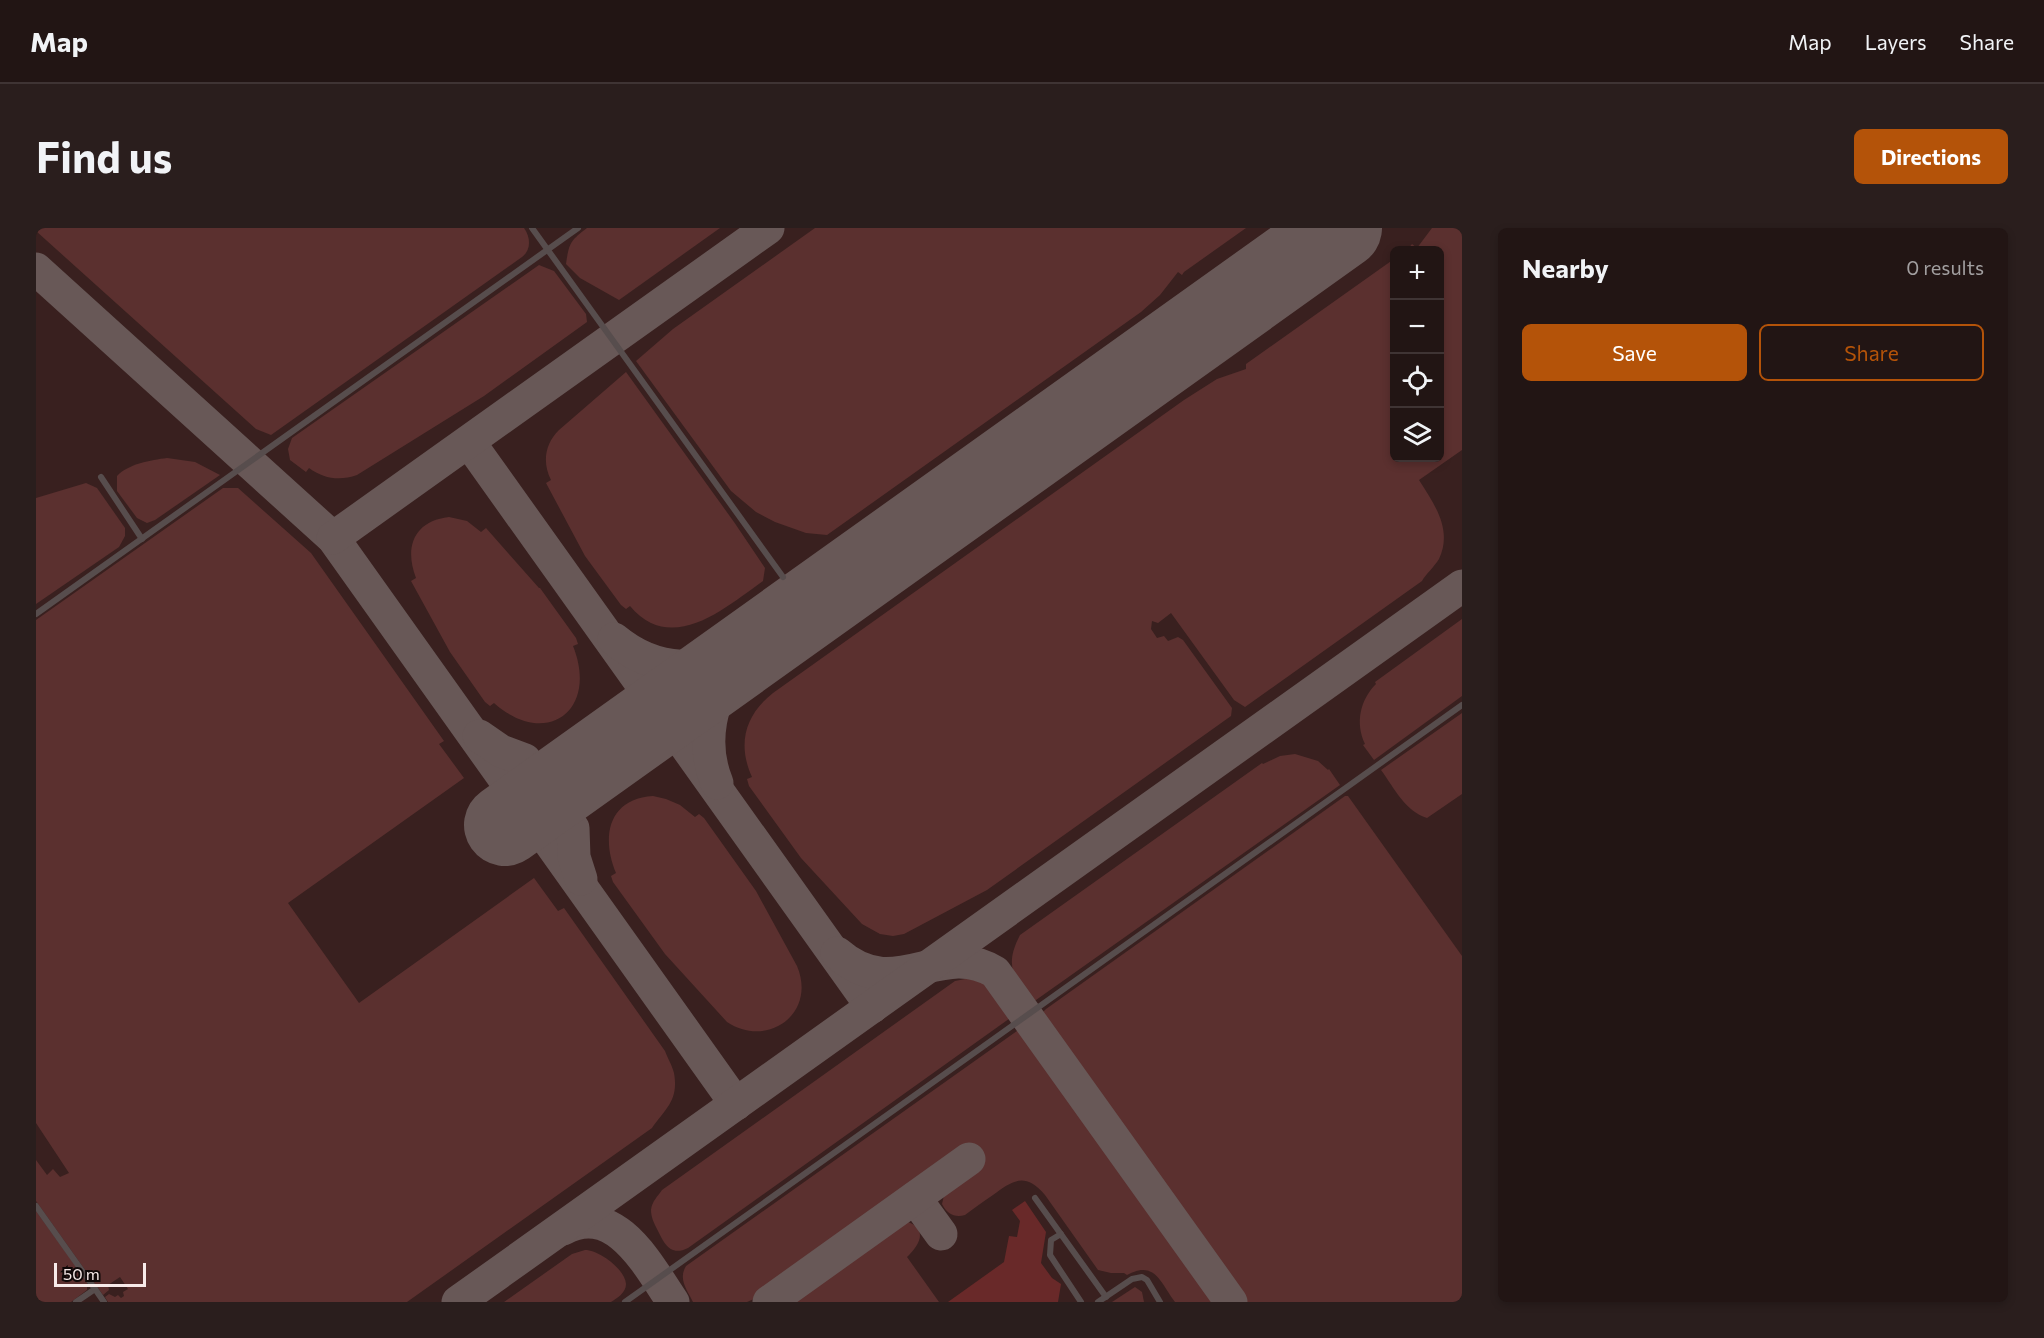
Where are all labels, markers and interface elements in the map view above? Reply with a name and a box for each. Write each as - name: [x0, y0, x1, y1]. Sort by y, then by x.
- text: Map: [30, 24, 88, 58]
- text: Map: [1788, 29, 1832, 54]
- text: Layers: [1865, 29, 1927, 54]
- text: Share: [1960, 29, 2014, 54]
- button: Directions: [1854, 129, 2008, 184]
- text: Find us: [36, 130, 172, 182]
- map controls: [1390, 246, 1444, 462]
- button: +: [1390, 246, 1444, 300]
- text: Nearby: [1522, 252, 1609, 283]
- text: 0 results: [1906, 255, 1984, 279]
- button: −: [1390, 300, 1444, 354]
- button: Save: [1522, 324, 1747, 381]
- button: Share: [1759, 324, 1984, 381]
- button: locate: [1390, 354, 1444, 408]
- button: layers: [1390, 408, 1444, 462]
- scale bar: [54, 1260, 146, 1288]
- text: 50 m: [63, 1264, 100, 1283]

